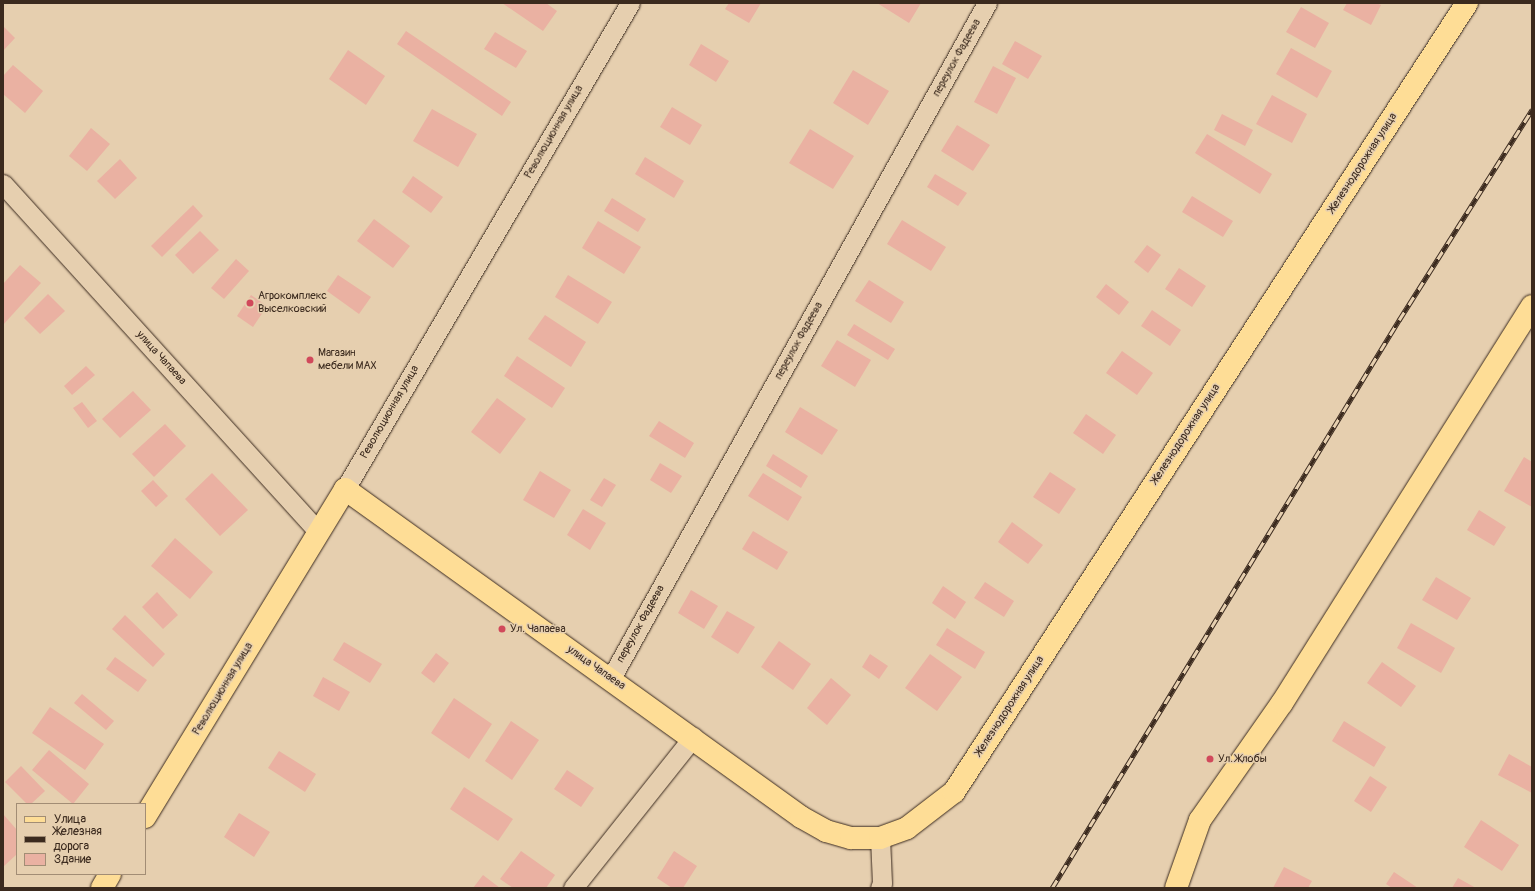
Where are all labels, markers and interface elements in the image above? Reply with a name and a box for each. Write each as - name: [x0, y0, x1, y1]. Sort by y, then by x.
- street label: переулок Фадеева: [930, 17, 984, 99]
- street label: Революционная улица: [522, 83, 586, 181]
- street label: Железнодорожная улица: [1326, 111, 1400, 215]
- place label: Агрокомплекс Выселковский: [258, 290, 327, 316]
- marker: Агрокомплекс Выселковский: [245, 298, 255, 308]
- street label: переулок Фадеева: [772, 300, 826, 382]
- street label: улица Чапаева: [133, 328, 189, 388]
- place label: Магазин мебели MAX: [318, 347, 377, 373]
- marker: Магазин мебели MAX: [305, 355, 315, 365]
- street label: Революционная улица: [358, 363, 422, 461]
- street label: Железнодорожная улица: [1149, 382, 1223, 486]
- street label: переулок Фадеева: [614, 583, 668, 665]
- place label: Ул. Чапаева: [510, 622, 566, 636]
- marker: Ул. Чапаева: [497, 624, 507, 634]
- street label: Революционная улица: [190, 640, 256, 738]
- street label: улица Чапаева: [564, 643, 628, 693]
- street label: Железнодорожная улица: [973, 654, 1047, 758]
- place label: Ул. Жлобы: [1218, 752, 1267, 766]
- marker: Ул. Жлобы: [1205, 754, 1215, 764]
- legend: [16, 803, 146, 875]
- text: Улица: [54, 812, 86, 827]
- text: Железная дорога: [54, 824, 102, 854]
- text: Здание: [54, 852, 91, 867]

